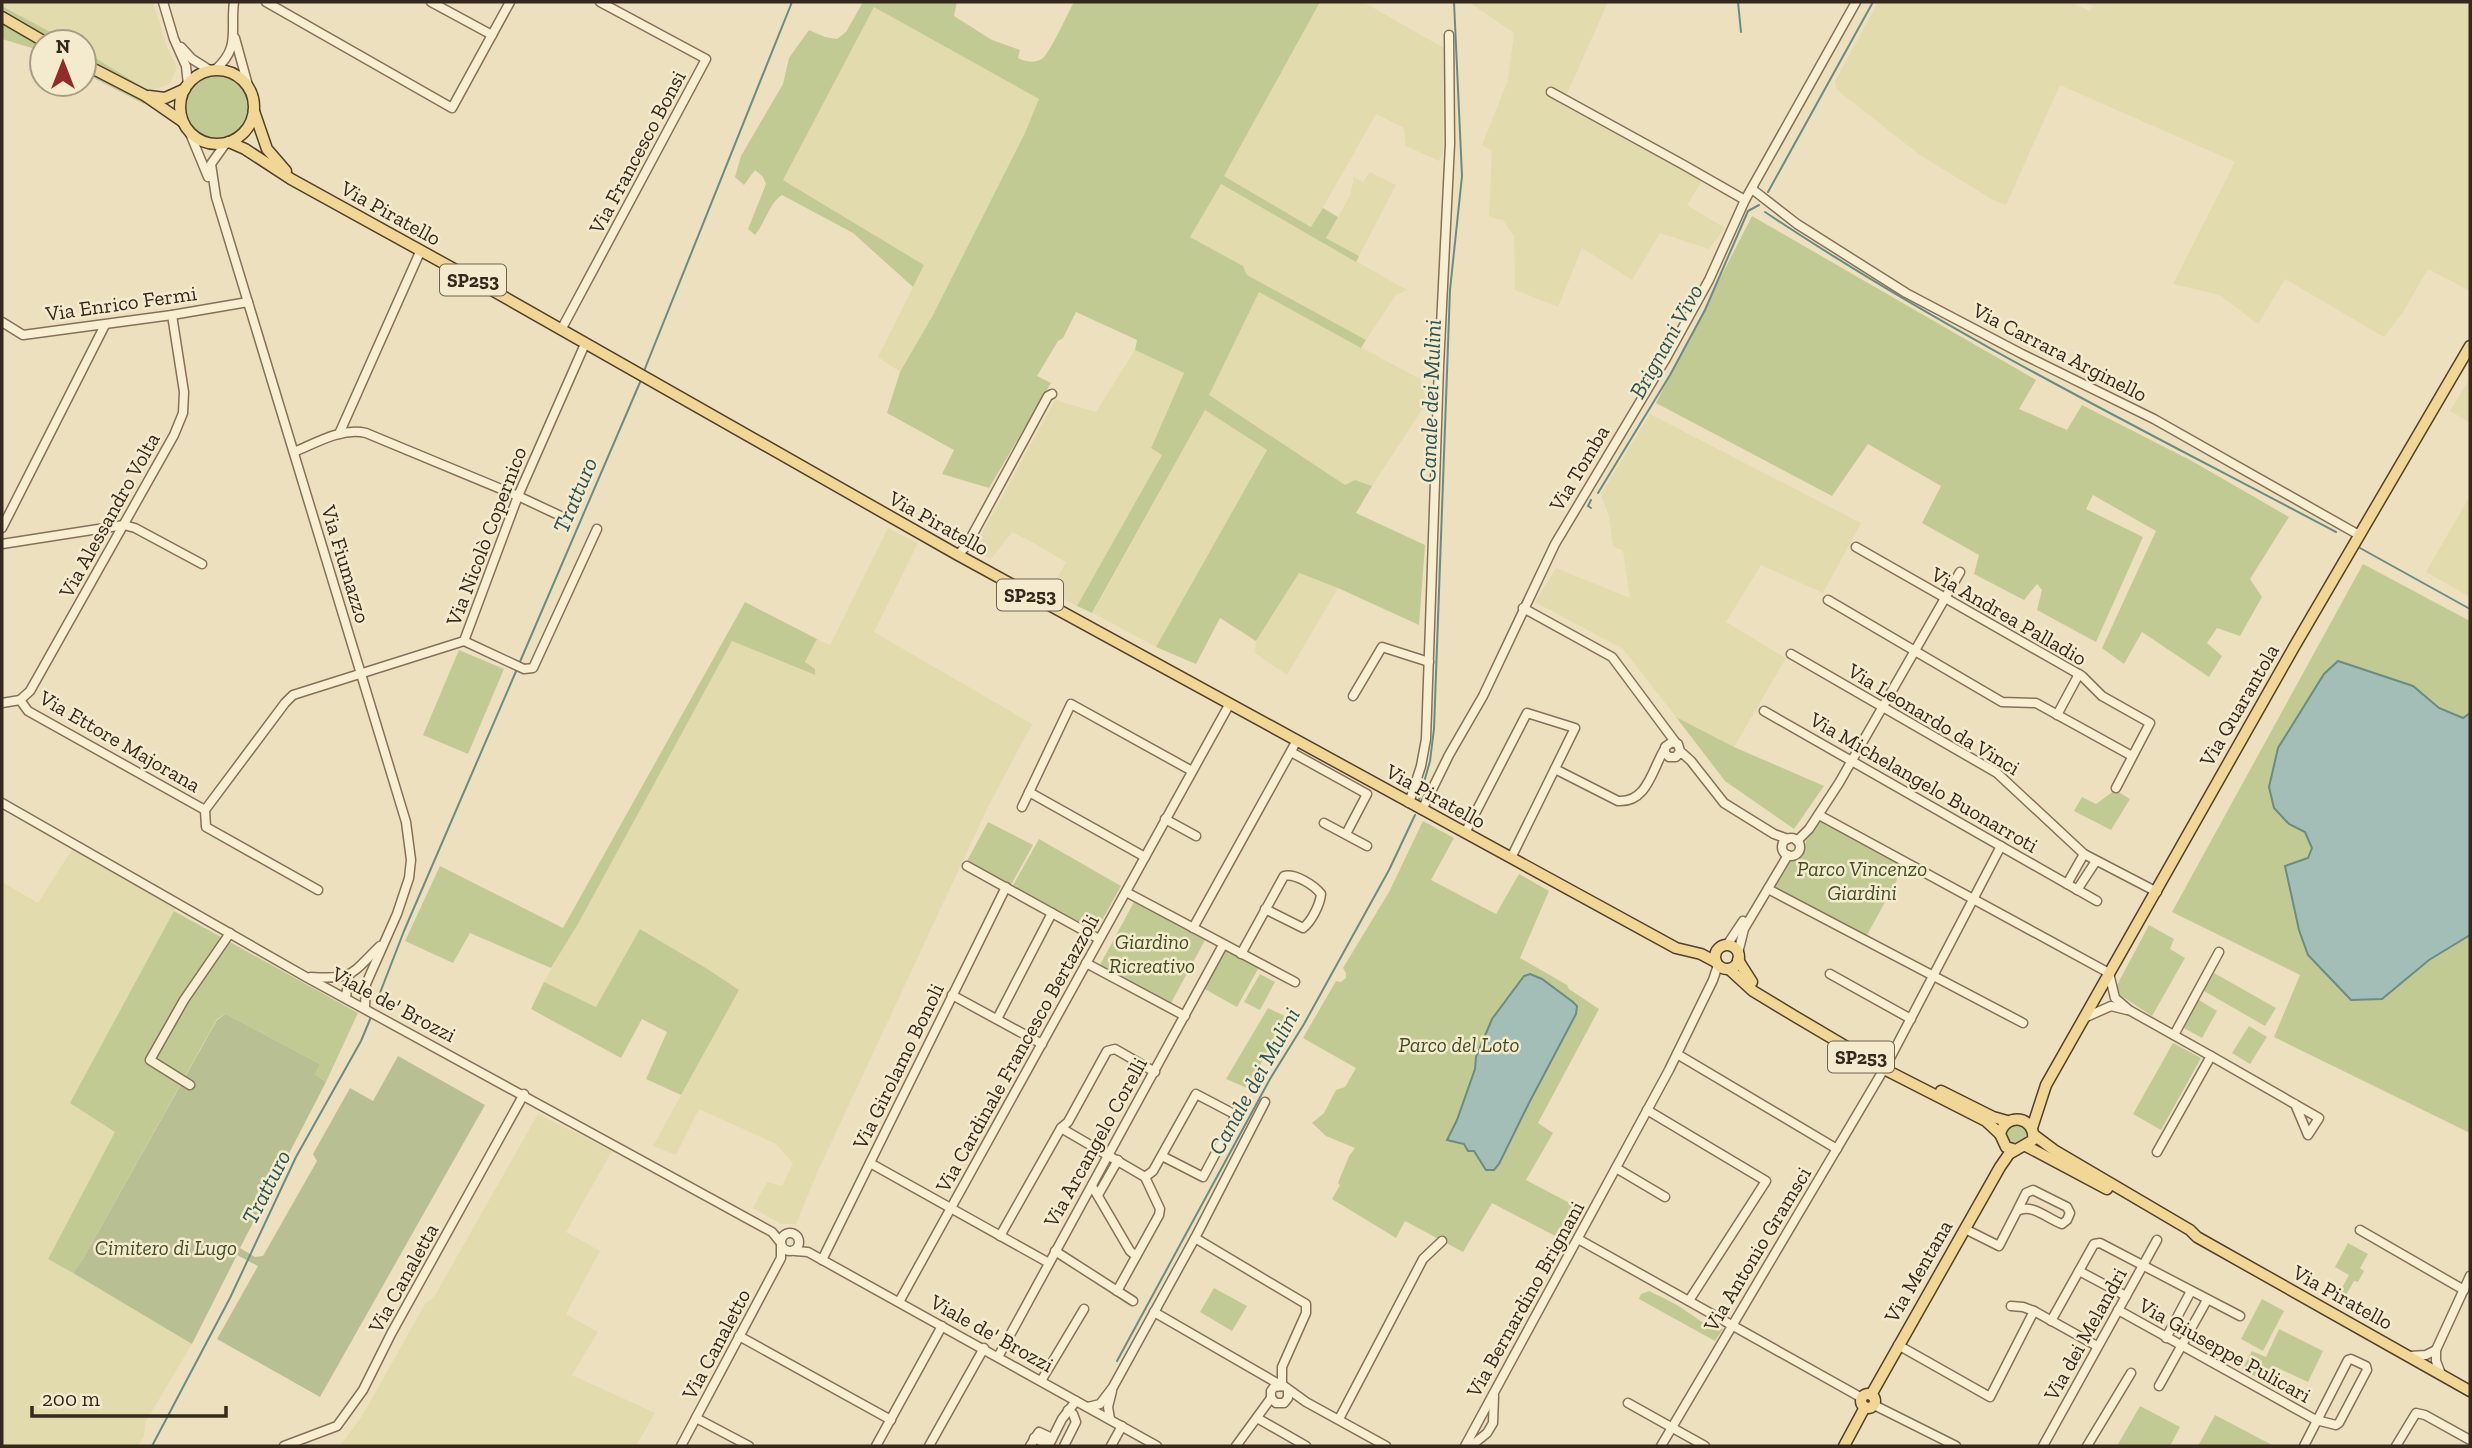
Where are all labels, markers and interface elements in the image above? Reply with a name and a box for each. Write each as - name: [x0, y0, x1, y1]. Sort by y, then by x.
- north arrow: [28, 28, 98, 98]
- text: N: [56, 35, 70, 58]
- street label: Via Francesco Bonsi: [583, 66, 691, 239]
- street label: Via Piratello: [336, 175, 445, 251]
- road number: SP253: [440, 264, 506, 296]
- water label: Brignani Vivo: [1623, 279, 1709, 403]
- street label: Via Enrico Fermi: [43, 280, 198, 326]
- street label: Via Carrara Arginello: [1968, 297, 2151, 407]
- water label: Canale dei Mulini: [1413, 319, 1447, 483]
- street label: Via Tomba: [1543, 421, 1614, 516]
- street label: Via Alessandro Volta: [53, 428, 165, 603]
- street label: Via Nicolò Copernico: [440, 443, 532, 630]
- water label: Tratturo: [547, 453, 603, 537]
- street label: Via Piratello: [884, 485, 993, 561]
- street label: Via Fiumazzo: [316, 501, 376, 626]
- street label: Via Andrea Palladio: [1926, 561, 2091, 671]
- road number: SP253: [997, 580, 1063, 610]
- street label: Via Quarantola: [2194, 640, 2284, 771]
- street label: Via Leonardo da Vinci: [1842, 657, 2025, 780]
- street label: Via Ettore Majorana: [34, 684, 205, 798]
- street label: Via Michelangelo Buonarroti: [1805, 706, 2043, 858]
- street label: Via Piratello: [1381, 758, 1490, 834]
- park label: Parco Vincenzo Giardini: [1797, 856, 1927, 905]
- street label: Via Cardinale Francesco Bertazzoli: [929, 909, 1104, 1197]
- park label: Giardino Ricreativo: [1109, 929, 1195, 978]
- street label: Viale de' Brozzi: [327, 960, 460, 1047]
- street label: Via Girolamo Bonoli: [847, 979, 949, 1154]
- water label: Canale dei Mulini: [1202, 1003, 1306, 1159]
- park label: Parco del Loto: [1398, 1032, 1520, 1057]
- road number: SP253: [1828, 1042, 1894, 1072]
- street label: Via Arcangelo Corelli: [1037, 1053, 1152, 1232]
- water label: Tratturo: [235, 1145, 297, 1229]
- street label: Via Antonio Gramsci: [1698, 1162, 1816, 1337]
- street label: Via Bernardino Brignani: [1460, 1196, 1589, 1402]
- street label: Via Mentana: [1878, 1215, 1957, 1327]
- street label: Via Canaletta: [362, 1219, 443, 1338]
- park label: Cimitero di Lugo: [95, 1235, 237, 1260]
- street label: Via Piratello: [2288, 1259, 2397, 1335]
- street label: Via dei Melandri: [2038, 1263, 2132, 1406]
- street label: Via Canaletto: [676, 1284, 756, 1404]
- street label: Viale de' Brozzi: [925, 1288, 1058, 1377]
- street label: Via Giuseppe Pulicari: [2134, 1292, 2315, 1408]
- scale bar: [32, 1374, 226, 1418]
- text: 200 m: [42, 1386, 100, 1411]

